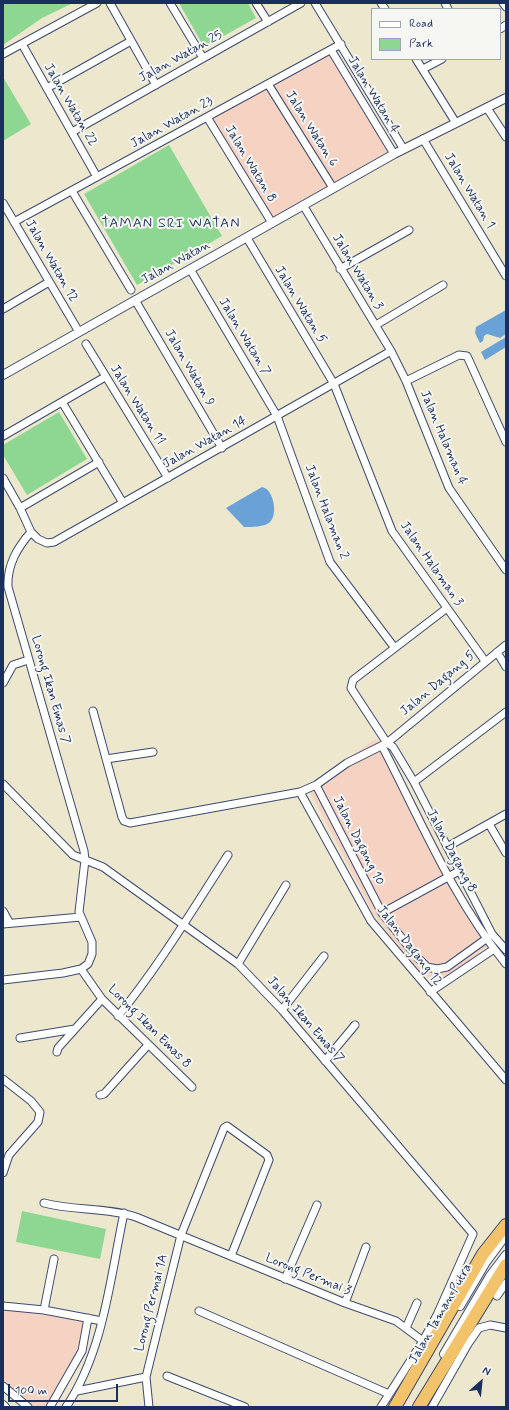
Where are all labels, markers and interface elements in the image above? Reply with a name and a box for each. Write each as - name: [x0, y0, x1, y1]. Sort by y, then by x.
- legend: [371, 8, 501, 60]
- text: Road: [409, 16, 433, 32]
- street label: Jalan Watan 25: [136, 28, 226, 86]
- text: Park: [409, 36, 433, 52]
- street label: Jalan Watan 4: [344, 53, 402, 137]
- street label: Jalan Watan 22: [40, 61, 100, 149]
- street label: Jalan Watan 6: [281, 88, 341, 170]
- street label: Jalan Watan 23: [128, 94, 216, 152]
- street label: Jalan Watan 8: [221, 123, 279, 205]
- street label: Jalan Watan 1: [440, 150, 498, 232]
- district label: TAMAN SRI WATAN: [101, 216, 241, 232]
- street label: Jalan Watan 12: [21, 217, 81, 305]
- street label: Jalan Watan 3: [328, 231, 386, 313]
- street label: Jalan Watan: [139, 238, 213, 288]
- street label: Jalan Watan 5: [271, 263, 329, 347]
- street label: Jalan Watan 7: [215, 295, 273, 379]
- street label: Jalan Watan 9: [161, 327, 217, 409]
- street label: Jalan Watan 11: [106, 362, 168, 448]
- street label: Jalan Halaman 4: [416, 388, 470, 488]
- street label: Jalan Watan 14: [160, 413, 250, 473]
- street label: Jalan Halaman 2: [301, 462, 351, 562]
- street label: Jalan Halaman 3: [396, 519, 466, 609]
- street label: Lorong Ikan Emas 7: [27, 634, 73, 746]
- street label: Jalan Dagang 5: [398, 648, 478, 720]
- street label: Jalan Dagang 10: [329, 794, 387, 888]
- street label: Jalan Dagang 8: [423, 807, 479, 895]
- street label: Jalan Dagang 12: [373, 903, 445, 989]
- street label: Jalan Ikan Emas 7: [263, 974, 347, 1066]
- street label: Lorong Ikan Emas 8: [104, 982, 194, 1072]
- street label: Lorong Permai 3: [263, 1251, 353, 1299]
- street label: Lorong Permai 1A: [132, 1253, 172, 1353]
- street label: Jalan Taman Putra: [406, 1261, 476, 1367]
- north arrow: [461, 1362, 501, 1402]
- text: N: [480, 1363, 493, 1379]
- scale bar: [10, 1376, 120, 1402]
- text: 100 m: [15, 1383, 47, 1399]

